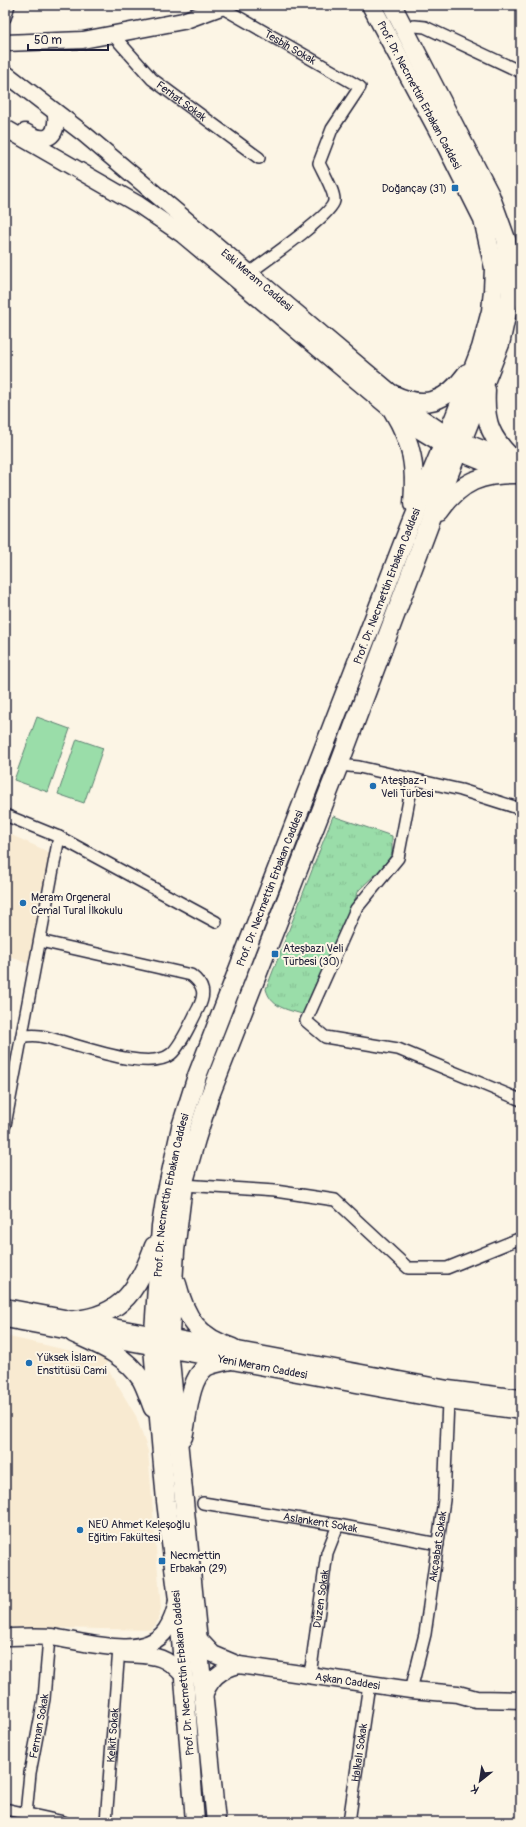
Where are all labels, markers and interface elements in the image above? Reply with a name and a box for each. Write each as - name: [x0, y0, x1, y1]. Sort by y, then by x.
- street label: Prof. Dr. Necmettin Erbakan Caddesi: [374, 19, 464, 171]
- scale bar: [28, 26, 108, 52]
- street label: Tesbih Sokak: [262, 27, 319, 67]
- text: 50 m: [34, 33, 62, 48]
- street label: Ferhat Sokak: [154, 78, 210, 124]
- place label: Doğançay (31): [382, 182, 447, 195]
- marker: Doğançay (31): [450, 183, 460, 193]
- street label: Eski Meram Caddesi: [219, 246, 295, 313]
- street label: Prof. Dr. Necmettin Erbakan Caddesi: [350, 506, 423, 666]
- place label: Ateşbaz-ı Veli Türbesi: [381, 774, 433, 800]
- marker: Ateşbaz-ı Veli Türbesi: [368, 781, 378, 791]
- street label: Prof. Dr. Necmettin Erbakan Caddesi: [234, 808, 306, 968]
- place label: Meram Orgeneral Cemal Tural İlkokulu: [31, 891, 123, 917]
- marker: Meram Orgeneral Cemal Tural İlkokulu: [18, 898, 28, 908]
- place label: Ateşbazı Veli Türbesi (30): [283, 942, 343, 968]
- marker: Ateşbazı Veli Türbesi (30): [270, 949, 280, 959]
- street label: Prof. Dr. Necmettin Erbakan Caddesi: [151, 1112, 191, 1278]
- place label: Yüksek İslam Enstitüsü Cami: [36, 1351, 107, 1377]
- street label: Yeni Meram Caddesi: [216, 1352, 308, 1381]
- marker: Yüksek İslam Enstitüsü Cami: [24, 1358, 34, 1368]
- street label: Aslankent Sokak: [282, 1510, 359, 1535]
- street label: Akçaabat Sokak: [426, 1510, 449, 1583]
- place label: NEÜ Ahmet Keleşoğlu Eğitim Fakültesi: [88, 1518, 190, 1544]
- marker: NEÜ Ahmet Keleşoğlu Eğitim Fakültesi: [75, 1525, 85, 1535]
- place label: Necmettin Erbakan (29): [170, 1549, 227, 1575]
- marker: Necmettin Erbakan (29): [157, 1556, 167, 1566]
- street label: Düzen Sokak: [310, 1568, 331, 1629]
- street label: Prof. Dr. Necmettin Erbakan Caddesi: [169, 1590, 197, 1756]
- street label: Aşkan Caddesi: [314, 1670, 381, 1692]
- street label: Ferman Sokak: [26, 1693, 51, 1759]
- street label: Kelkit Sokak: [104, 1707, 121, 1763]
- street label: Halkalı Sokak: [348, 1722, 370, 1783]
- north arrow: [460, 1761, 500, 1801]
- text: K: [469, 1782, 481, 1797]

